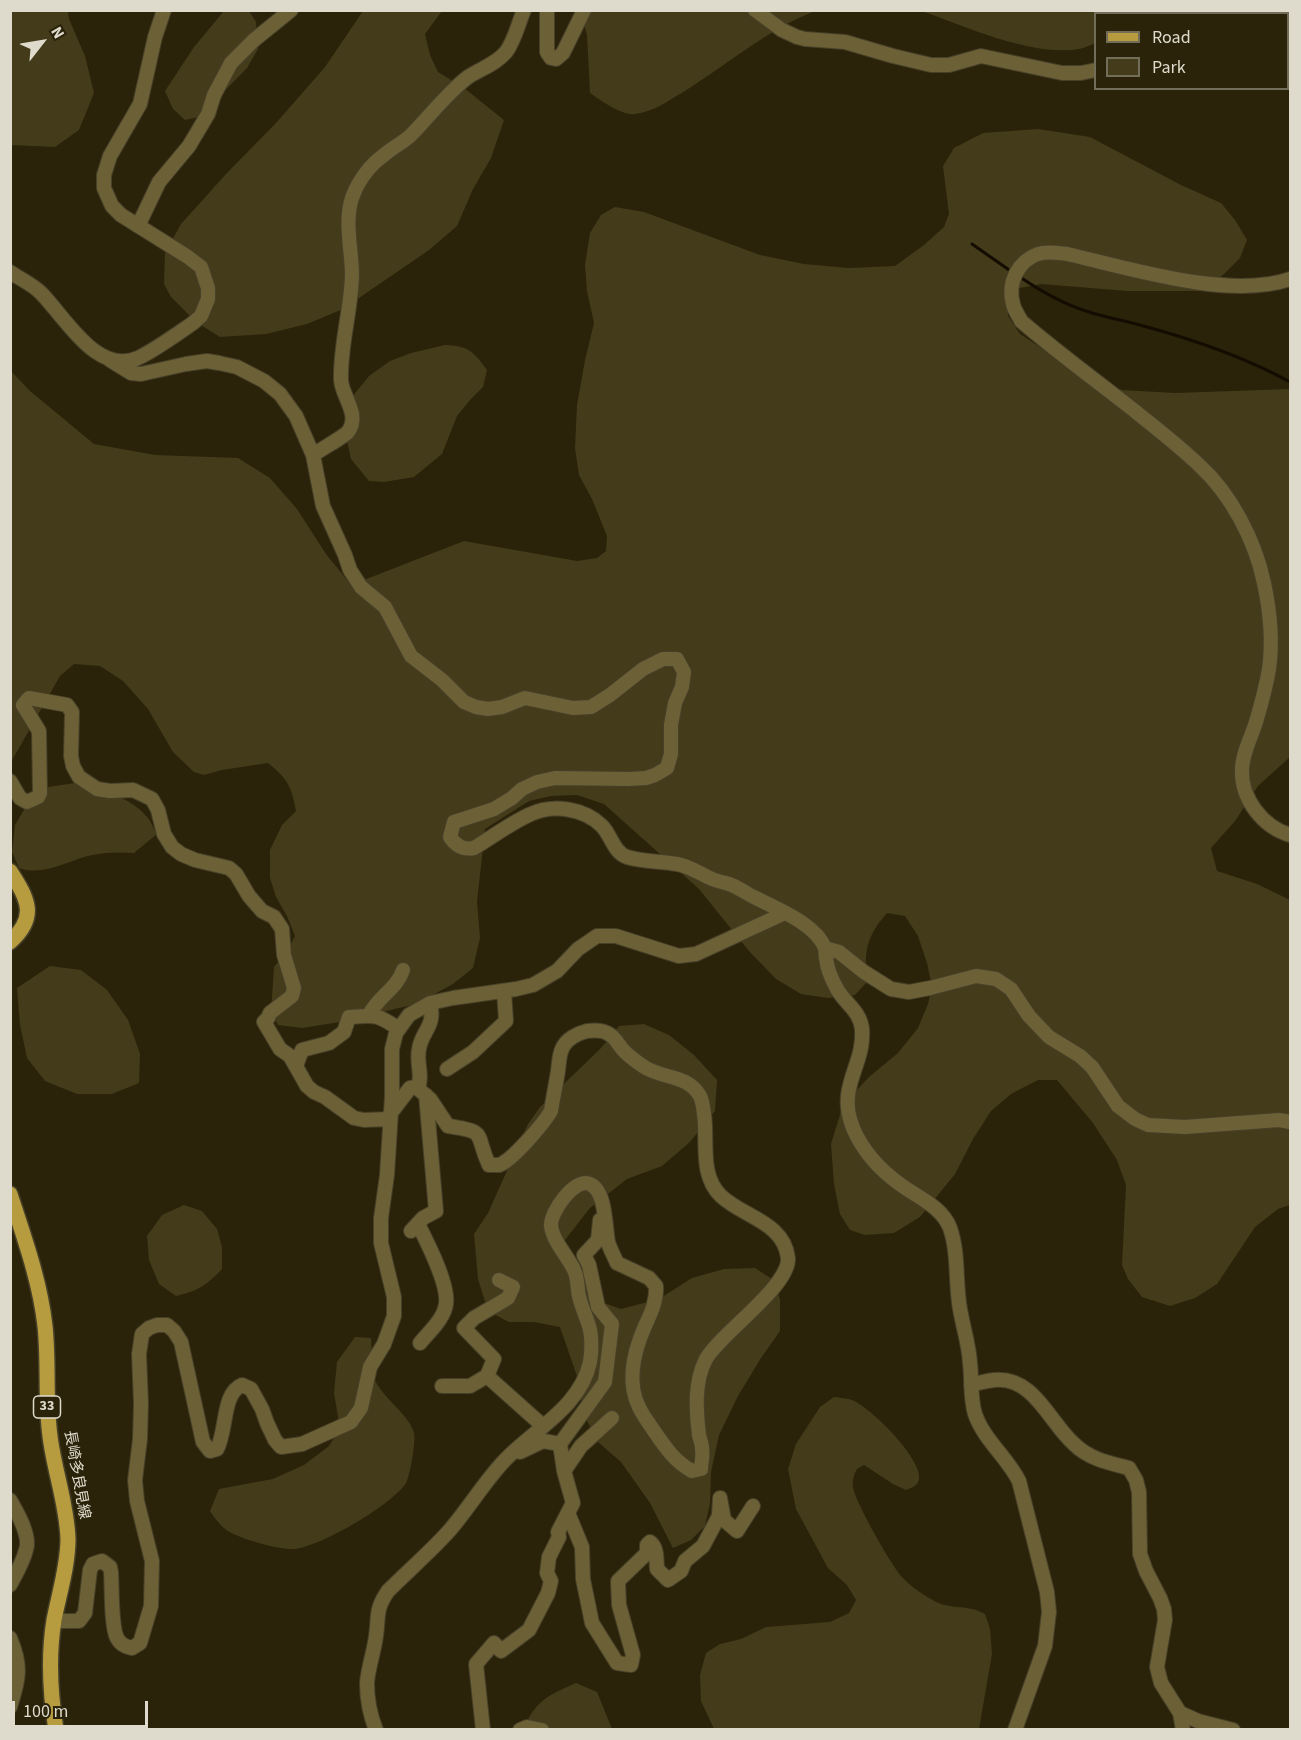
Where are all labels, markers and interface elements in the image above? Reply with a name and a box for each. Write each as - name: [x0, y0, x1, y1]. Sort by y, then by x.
- north arrow: [12, 12, 72, 72]
- legend: [1094, 12, 1289, 90]
- text: N: [45, 22, 70, 43]
- text: Road: [1152, 25, 1191, 50]
- text: Park: [1152, 55, 1186, 80]
- road number: 33: [34, 1396, 60, 1418]
- street label: 長崎多良見線: [59, 1429, 93, 1521]
- scale bar: [15, 1689, 152, 1727]
- text: 100 m: [23, 1699, 68, 1724]

